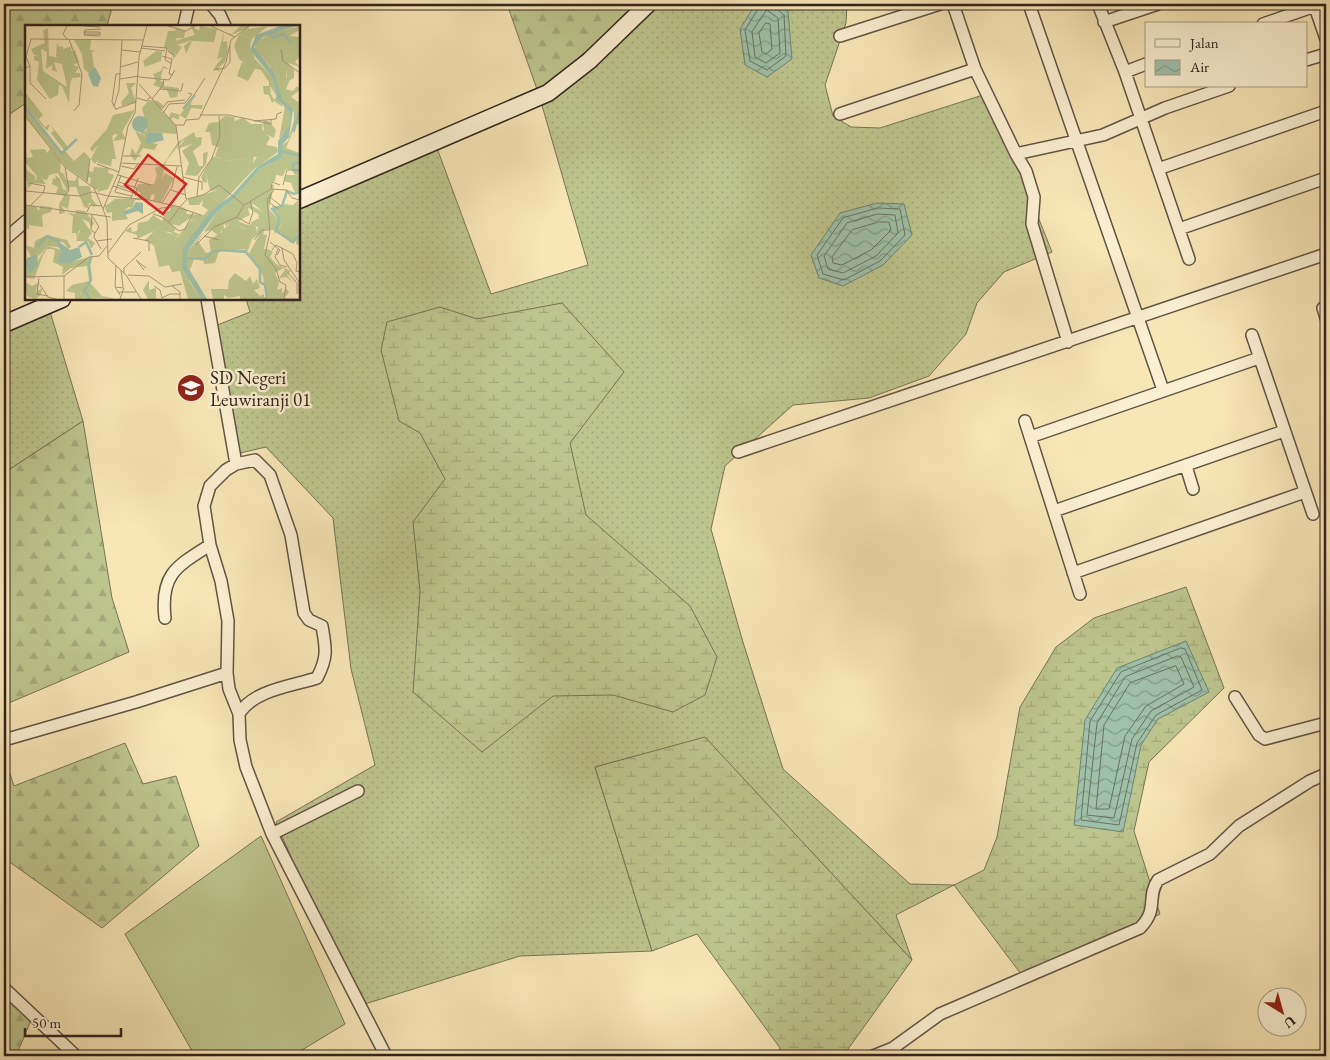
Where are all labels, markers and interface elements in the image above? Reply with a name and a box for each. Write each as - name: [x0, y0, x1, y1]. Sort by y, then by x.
- legend: [1145, 22, 1308, 88]
- inset map: [25, 25, 300, 300]
- text: Jalan: [1188, 33, 1219, 52]
- text: Air: [1189, 57, 1209, 76]
- place label: SD Negeri Leuwiranji 01: [210, 365, 311, 412]
- school or university icon: SD Negeri Leuwiranji 01: [176, 373, 206, 403]
- north arrow: [1258, 988, 1308, 1038]
- scale bar: [25, 1005, 121, 1037]
- text: U: [1280, 1012, 1299, 1033]
- text: 50 m: [32, 1013, 61, 1032]

